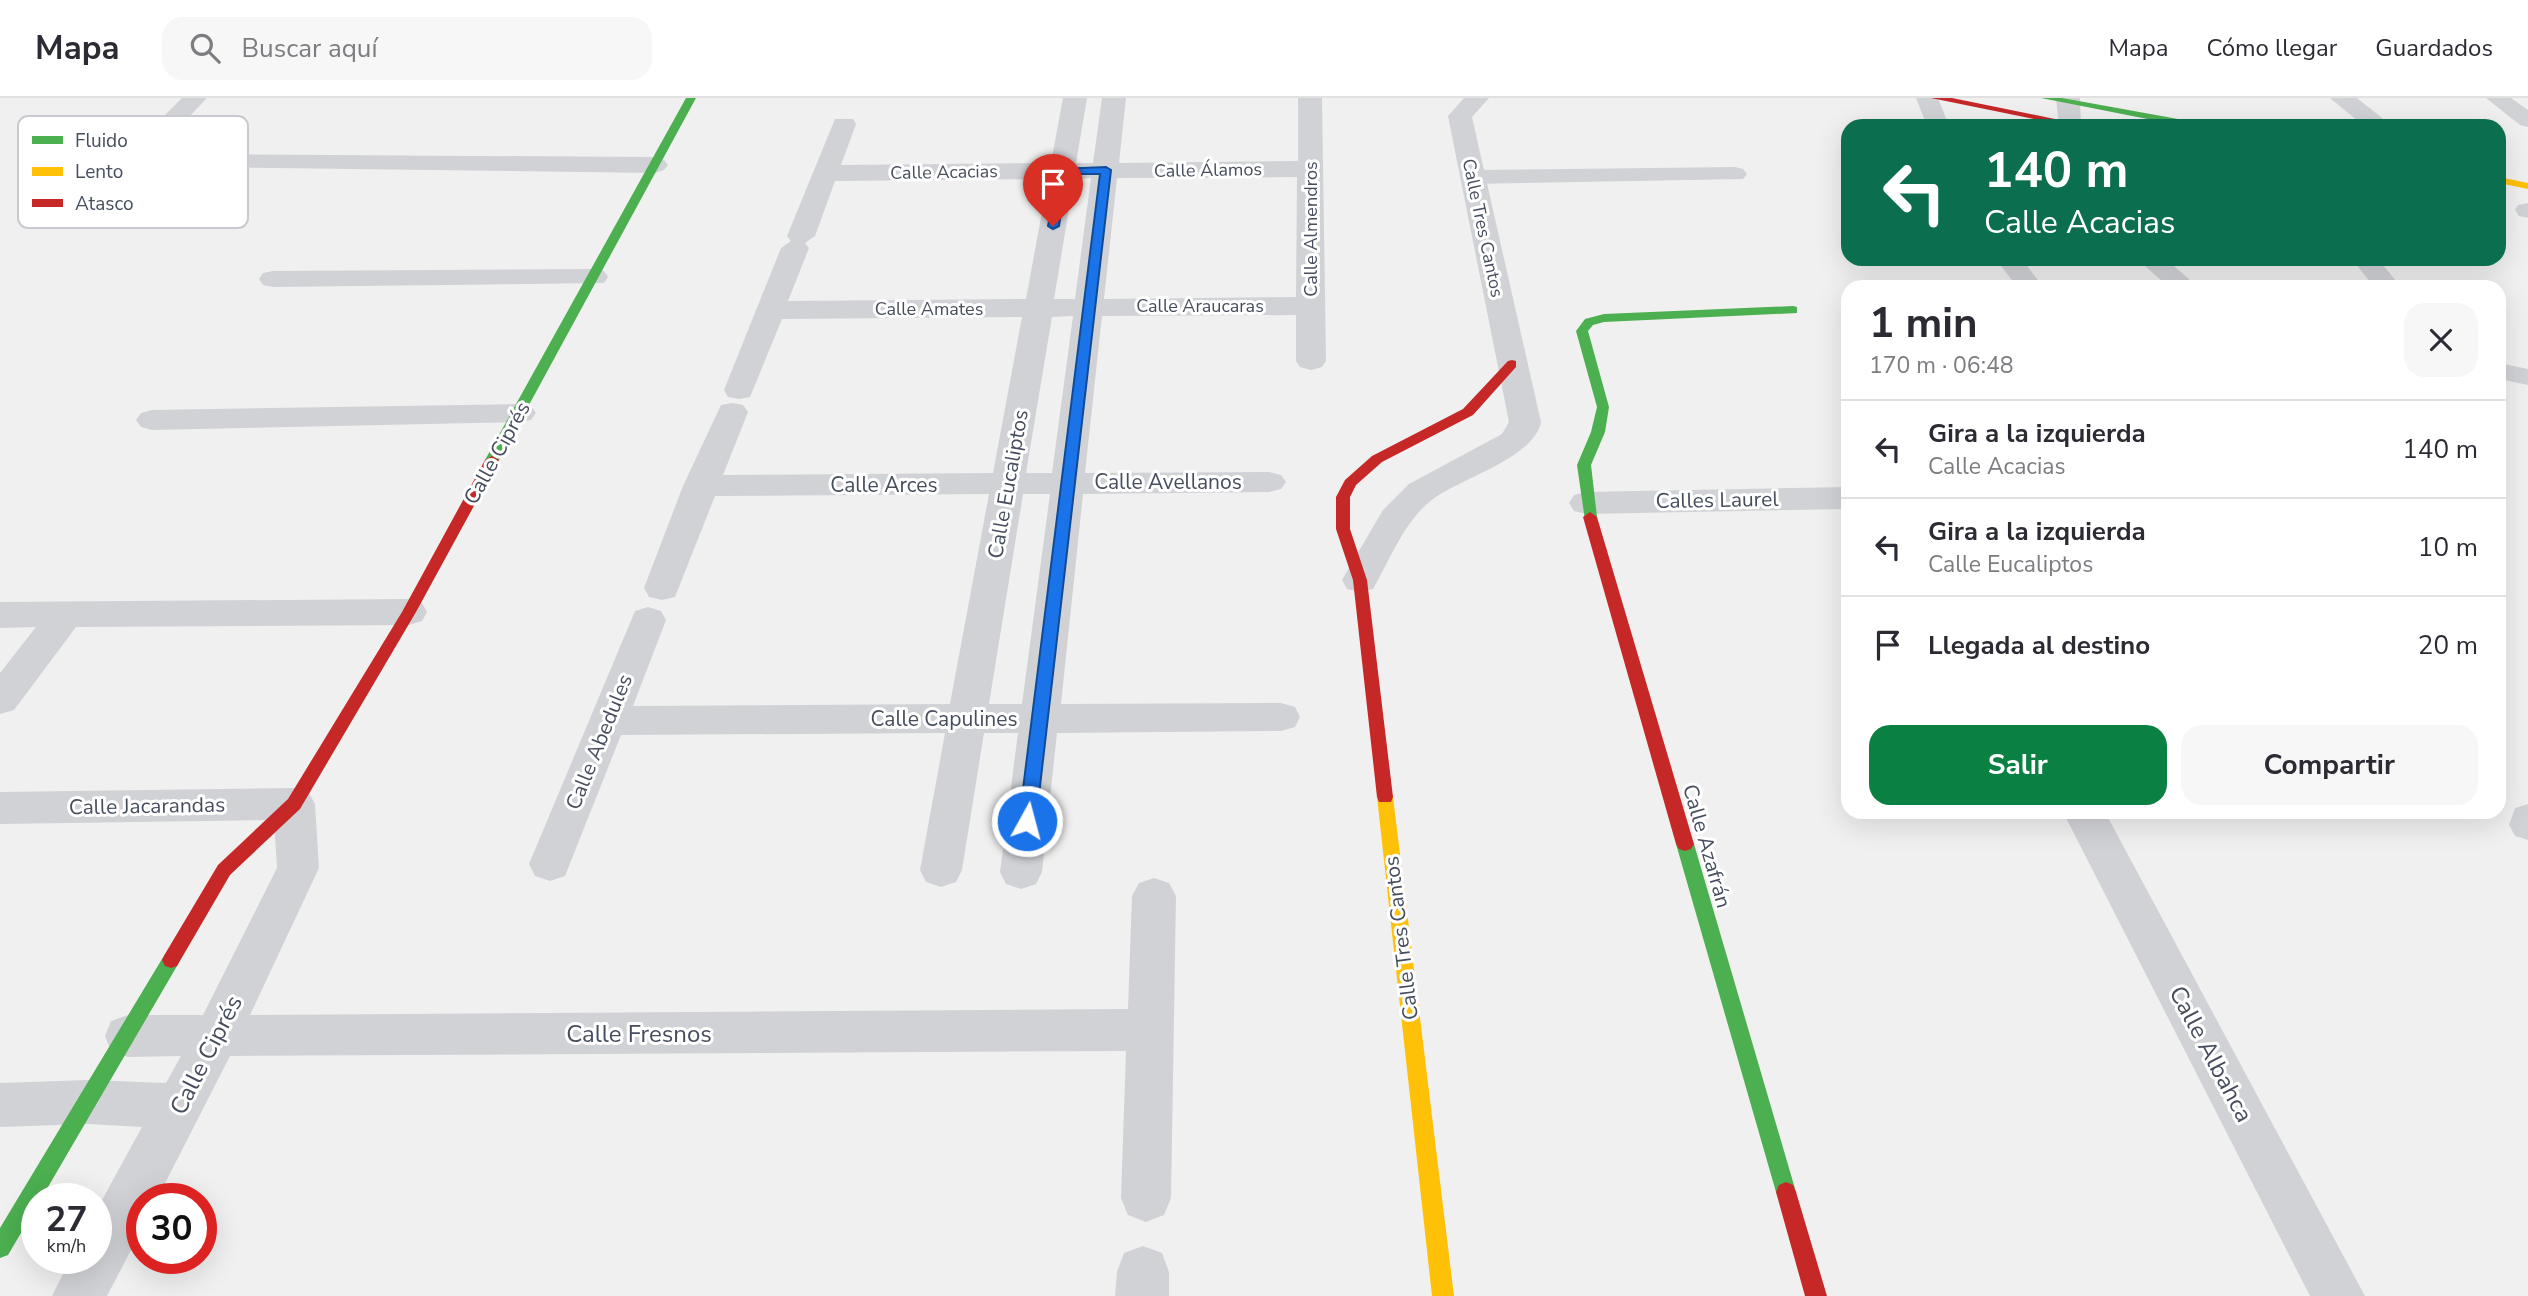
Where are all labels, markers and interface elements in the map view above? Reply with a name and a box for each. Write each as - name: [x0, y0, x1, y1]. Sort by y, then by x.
- search box: [162, 17, 652, 80]
- text: Mapa: [35, 26, 120, 71]
- icon: search: [186, 29, 224, 67]
- text: Buscar aquí: [242, 31, 377, 66]
- text: Mapa: [2108, 32, 2168, 64]
- text: Cómo llegar: [2206, 32, 2337, 64]
- text: Guardados: [2375, 32, 2493, 64]
- legend: [18, 116, 248, 228]
- text: Fluido: [75, 128, 128, 154]
- text: 140 m: [1984, 137, 2128, 204]
- icon: left: [1869, 147, 1960, 238]
- pin: [1023, 154, 1083, 226]
- street label: Calle Tres Cantos: [1457, 156, 1509, 300]
- street label: Calle Álamos: [1154, 157, 1262, 183]
- text: Lento: [75, 159, 123, 185]
- street label: Calle Acacias: [890, 159, 998, 185]
- street label: Calle Almendros: [1299, 161, 1323, 297]
- icon: arrive: [1034, 165, 1072, 203]
- text: Atasco: [75, 191, 134, 217]
- text: Calle Acacias: [1984, 201, 2175, 244]
- street label: Calle Araucaras: [1136, 294, 1264, 318]
- text: 1 min: [1869, 295, 1978, 352]
- street label: Calle Amates: [875, 297, 983, 321]
- button: close: [2404, 303, 2478, 377]
- text: 170 m · 06:48: [1869, 350, 2014, 381]
- street label: Calle Ciprés: [457, 396, 537, 510]
- street label: Calle Eucaliptos: [981, 407, 1035, 561]
- text: Gira a la izquierda: [1928, 416, 2146, 451]
- icon: left: [1869, 430, 1907, 468]
- text: 140 m: [2402, 432, 2478, 467]
- text: Calle Acacias: [1928, 451, 2066, 482]
- street label: Calle Avellanos: [1094, 468, 1242, 496]
- street label: Calle Arces: [830, 471, 938, 499]
- street label: Calles Laurel: [1655, 485, 1780, 515]
- text: Gira a la izquierda: [1928, 514, 2146, 549]
- icon: left: [1869, 528, 1907, 566]
- text: 10 m: [2418, 530, 2478, 565]
- text: Calle Eucaliptos: [1928, 549, 2093, 580]
- icon: arrive: [1869, 626, 1907, 664]
- text: Llegada al destino: [1928, 628, 2150, 663]
- text: 20 m: [2418, 628, 2478, 663]
- street label: Calle Abedules: [559, 670, 639, 814]
- street label: Calle Capulines: [870, 705, 1018, 733]
- button: Salir: [1869, 725, 2167, 805]
- button: Compartir: [2181, 725, 2478, 805]
- street label: Calle Azafrán: [1676, 781, 1738, 911]
- position arrow: [990, 784, 1064, 858]
- street label: Calle Jacarandas: [69, 791, 225, 821]
- street label: Calle Tres Cantos: [1377, 855, 1425, 1021]
- street label: Calle Albahca: [2162, 980, 2260, 1128]
- street label: Calle Ciprés: [162, 990, 250, 1120]
- street label: Calle Fresnos: [566, 1018, 712, 1050]
- speed limit sign: 30: [126, 1183, 217, 1274]
- text: 27: [45, 1196, 88, 1243]
- text: km/h: [47, 1234, 86, 1258]

